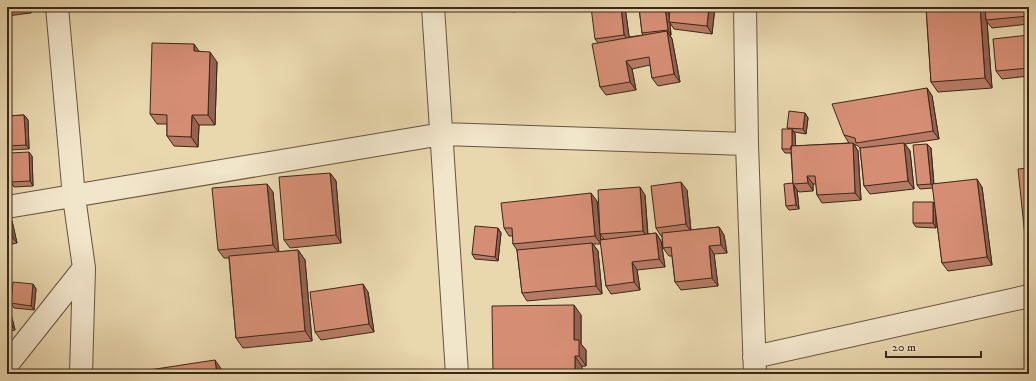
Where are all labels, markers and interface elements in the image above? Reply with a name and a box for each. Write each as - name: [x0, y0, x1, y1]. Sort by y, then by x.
- scale bar: [886, 333, 981, 359]
- text: 20 m: [892, 340, 916, 355]

